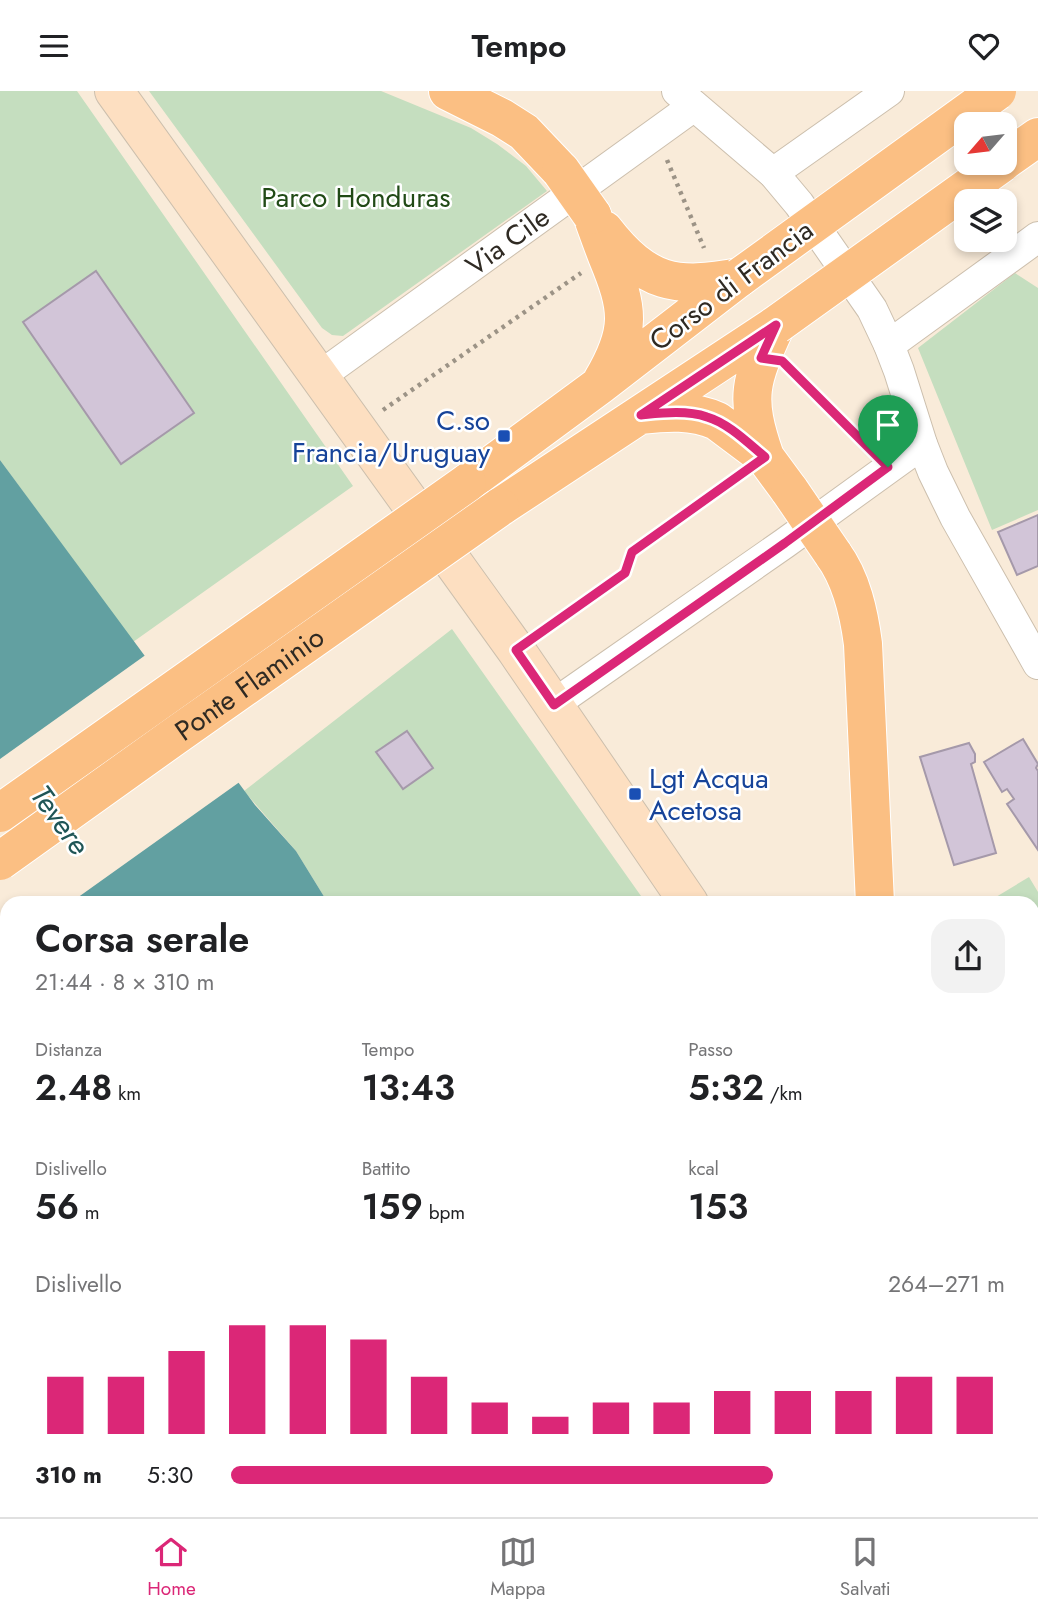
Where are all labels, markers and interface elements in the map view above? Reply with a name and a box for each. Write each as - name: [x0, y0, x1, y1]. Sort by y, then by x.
- text: Tempo: [471, 23, 567, 69]
- icon: menu: [35, 27, 73, 65]
- icon: heart: [965, 27, 1003, 65]
- north arrow: [954, 112, 1017, 175]
- map controls: [954, 112, 1017, 252]
- park label: Parco Honduras: [261, 177, 451, 218]
- button: layers: [954, 189, 1017, 252]
- street label: Via Cile: [457, 197, 558, 286]
- street label: Corso di Francia: [641, 210, 822, 361]
- pin: [858, 395, 918, 467]
- place label: C.so Francia/Uruguay: [292, 400, 491, 473]
- icon: arrive: [869, 406, 907, 444]
- marker: C.so Francia/Uruguay: [496, 428, 512, 444]
- street label: Ponte Flaminio: [166, 617, 333, 751]
- place label: Lgt Acqua Acetosa: [649, 758, 769, 831]
- water label: Tevere: [20, 776, 100, 863]
- marker: Lgt Acqua Acetosa: [627, 786, 643, 802]
- text: Corsa serale: [35, 911, 249, 966]
- button: share: [931, 919, 1005, 993]
- text: 21:44 · 8 × 310 m: [35, 965, 214, 999]
- text: Distanza: [35, 1036, 102, 1063]
- text: Tempo: [362, 1036, 414, 1063]
- text: Passo: [688, 1036, 733, 1063]
- text: 2.48: [35, 1063, 112, 1113]
- text: 13:43: [362, 1063, 455, 1113]
- text: 5:32: [688, 1063, 764, 1113]
- text: km: [112, 1080, 141, 1107]
- text: /km: [764, 1080, 803, 1107]
- text: Dislivello: [35, 1155, 107, 1182]
- text: Battito: [362, 1155, 410, 1182]
- text: kcal: [688, 1155, 719, 1182]
- text: 56: [35, 1182, 79, 1232]
- text: 159: [362, 1182, 423, 1232]
- text: 153: [688, 1182, 748, 1232]
- text: m: [79, 1199, 100, 1226]
- text: bpm: [423, 1199, 465, 1226]
- text: Dislivello: [35, 1267, 122, 1301]
- text: 264–271 m: [888, 1267, 1005, 1301]
- text: 310 m: [35, 1458, 102, 1492]
- text: 5:30: [147, 1458, 193, 1492]
- tab: Home: [147, 1533, 196, 1602]
- tab: Mappa: [490, 1533, 545, 1602]
- tab: Salvati: [840, 1533, 891, 1602]

